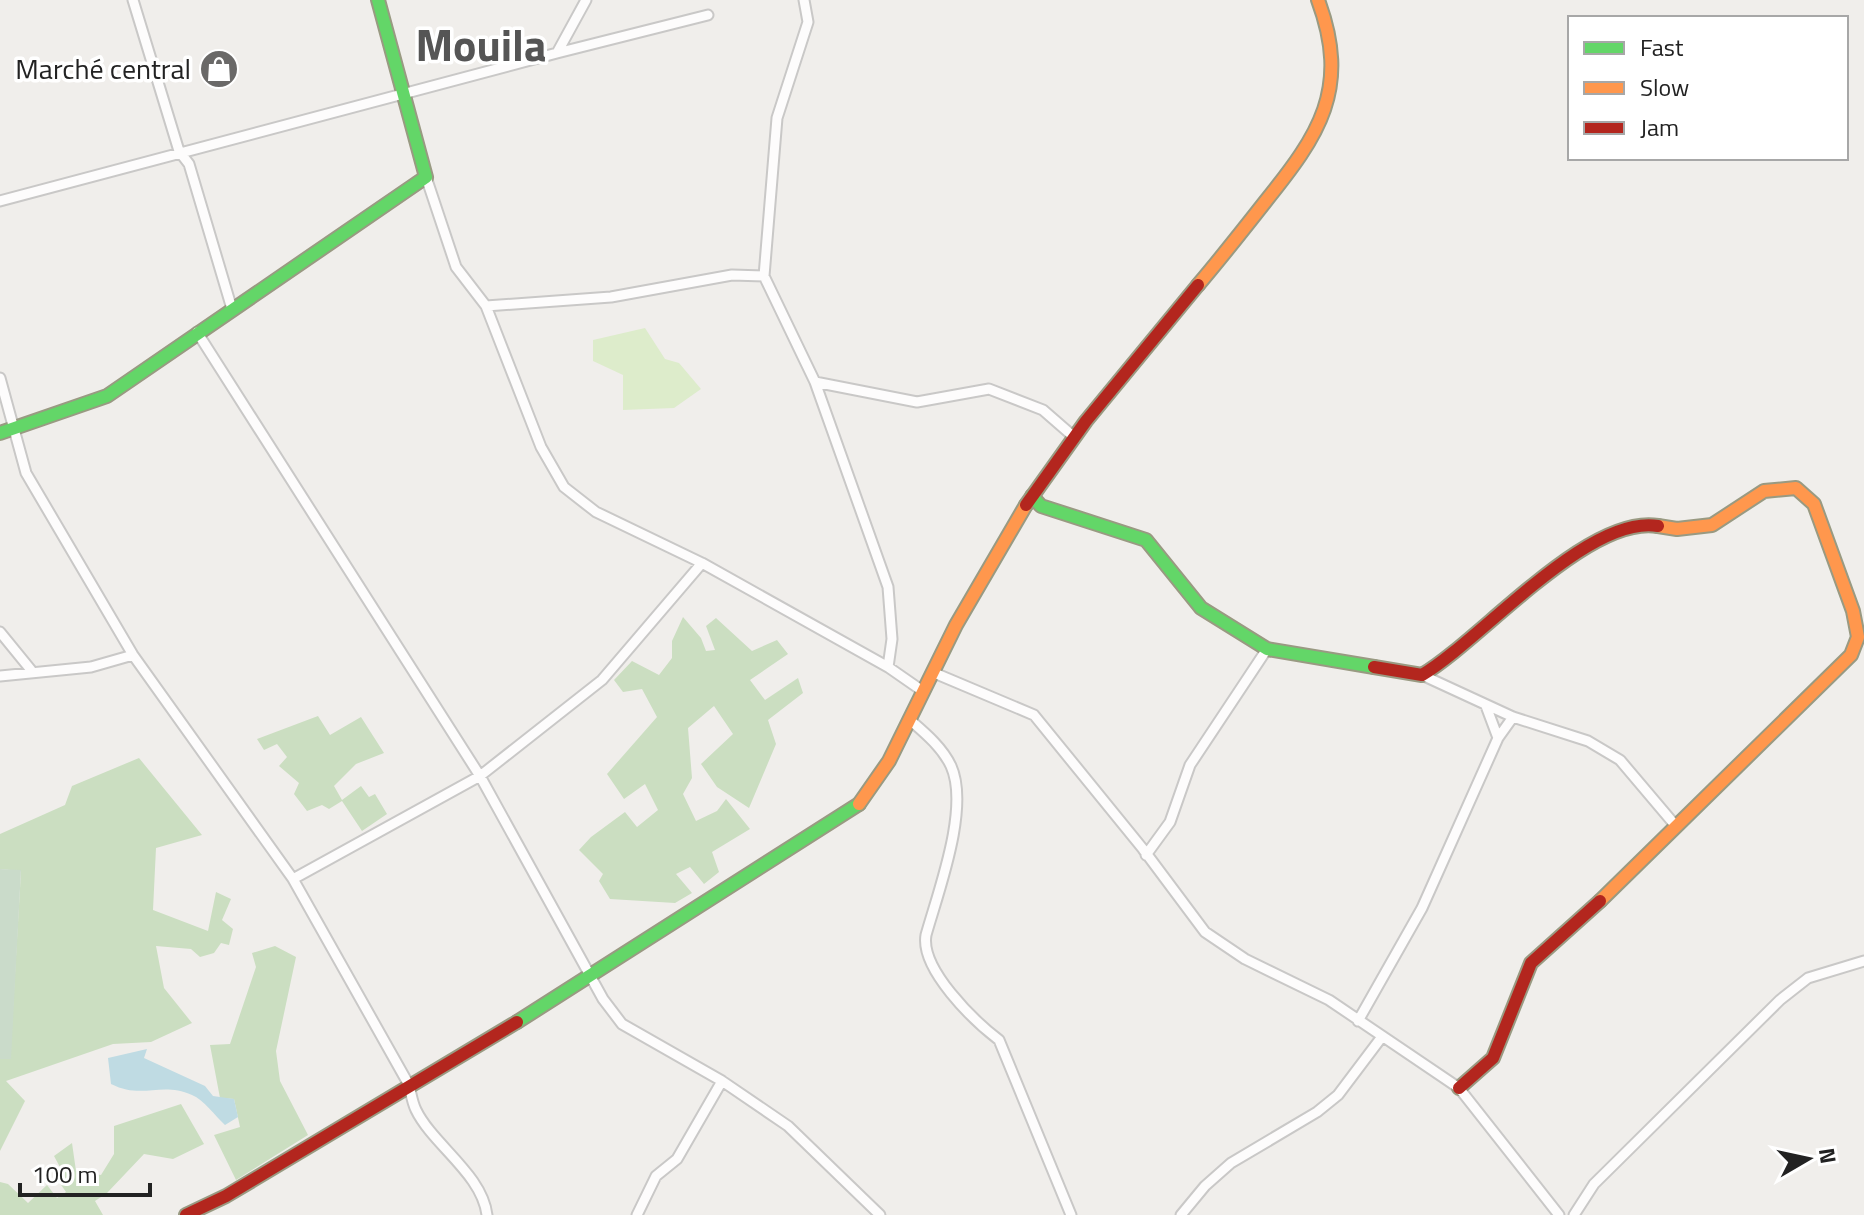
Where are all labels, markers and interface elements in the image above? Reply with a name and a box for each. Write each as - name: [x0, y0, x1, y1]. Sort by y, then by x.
- district label: Mouila: [416, 11, 546, 78]
- legend: [1568, 16, 1848, 160]
- text: Fast: [1640, 29, 1684, 65]
- place label: Marché central: [15, 47, 191, 90]
- shop icon: Marché central: [198, 48, 240, 90]
- text: Slow: [1640, 69, 1689, 105]
- text: Jam: [1640, 109, 1679, 145]
- north arrow: [1768, 1119, 1848, 1199]
- text: N: [1810, 1146, 1846, 1166]
- scale bar: [20, 1147, 150, 1197]
- text: 100 m: [32, 1156, 98, 1192]

